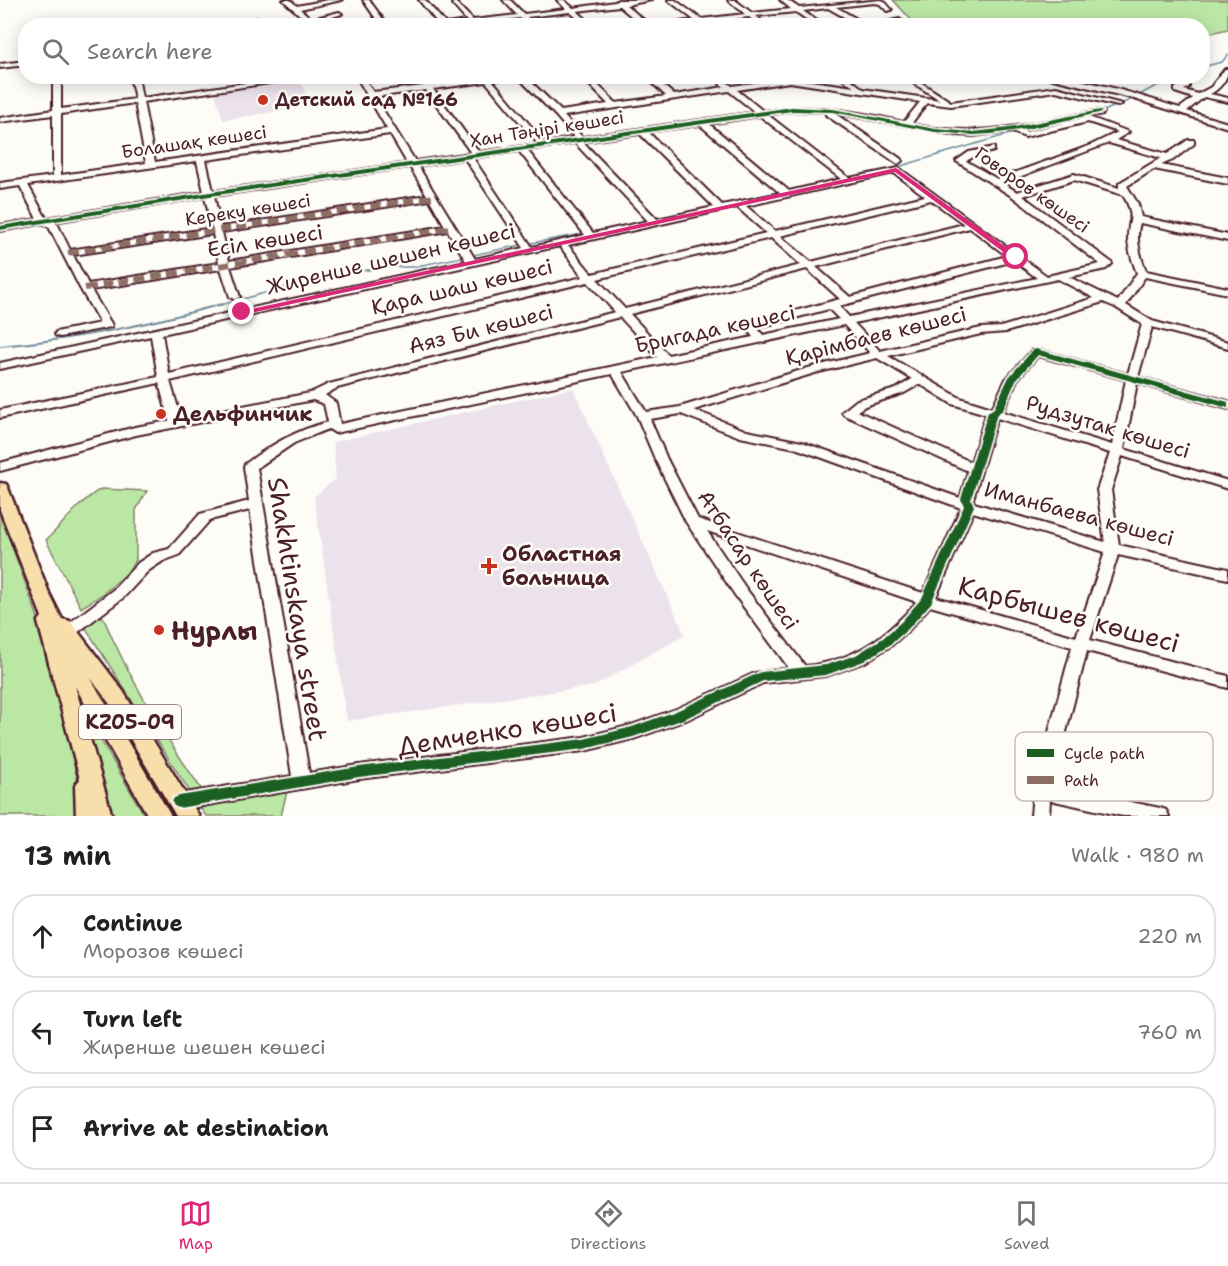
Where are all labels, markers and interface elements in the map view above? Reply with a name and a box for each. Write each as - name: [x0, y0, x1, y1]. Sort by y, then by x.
- search box: [18, 18, 1210, 84]
- icon: search: [39, 35, 72, 68]
- text: Search here: [87, 37, 213, 66]
- place label: Детский сад №166: [275, 88, 458, 112]
- marker: Детский сад №166: [256, 93, 270, 107]
- street label: Хан Тәңірі көшесі: [468, 105, 626, 153]
- street label: Болашақ көшесі: [120, 120, 268, 164]
- street label: Говоров көшесі: [970, 141, 1094, 239]
- street label: Кереку көшесі: [183, 188, 313, 232]
- street label: Жиренше шешен көшесі: [264, 217, 518, 301]
- street label: Есіл көшесі: [205, 218, 325, 264]
- route start: [1002, 243, 1028, 269]
- street label: Қара шаш көшесі: [369, 253, 555, 321]
- street label: Аяз Би көшесі: [406, 297, 556, 361]
- route end: [228, 298, 254, 324]
- street label: Бригада көшесі: [632, 298, 798, 360]
- street label: Қарімбаев көшесі: [783, 300, 969, 372]
- street label: Рудзутак көшесі: [1022, 389, 1194, 465]
- place label: Дельфинчик: [173, 400, 313, 428]
- marker: Дельфинчик: [154, 407, 168, 421]
- street label: Shakhtinskaya street: [260, 474, 336, 744]
- street label: Иманбаева көшесі: [981, 475, 1177, 553]
- street label: Атбасар көшесі: [691, 485, 805, 635]
- place label: Областная больница: [502, 540, 621, 592]
- marker: Областная больница: [480, 557, 498, 575]
- street label: Карбышев көшесі: [954, 568, 1184, 660]
- place label: Нурлы: [171, 613, 258, 648]
- marker: Нурлы: [152, 623, 166, 637]
- street label: Демченко көшесі: [395, 694, 619, 764]
- road number: KZ05-09: [79, 705, 181, 739]
- legend: [1015, 732, 1213, 801]
- text: Cycle path: [1064, 743, 1145, 764]
- text: Path: [1064, 770, 1099, 791]
- text: 13 min: [24, 838, 111, 873]
- text: Walk · 980 m: [1071, 842, 1204, 868]
- text: Continue: [83, 909, 183, 938]
- icon: ahead: [26, 920, 59, 953]
- text: 220 m: [1138, 923, 1202, 949]
- text: Морозов көшесі: [83, 938, 244, 964]
- text: Turn left: [83, 1005, 182, 1034]
- icon: left: [26, 1016, 59, 1049]
- text: 760 m: [1137, 1019, 1202, 1045]
- text: Жиренше шешен көшесі: [83, 1034, 326, 1060]
- icon: arrive: [26, 1112, 59, 1145]
- text: Arrive at destination: [83, 1114, 329, 1143]
- tab: Map: [179, 1197, 213, 1254]
- tab: Directions: [570, 1197, 647, 1254]
- tab: Saved: [1004, 1197, 1049, 1254]

